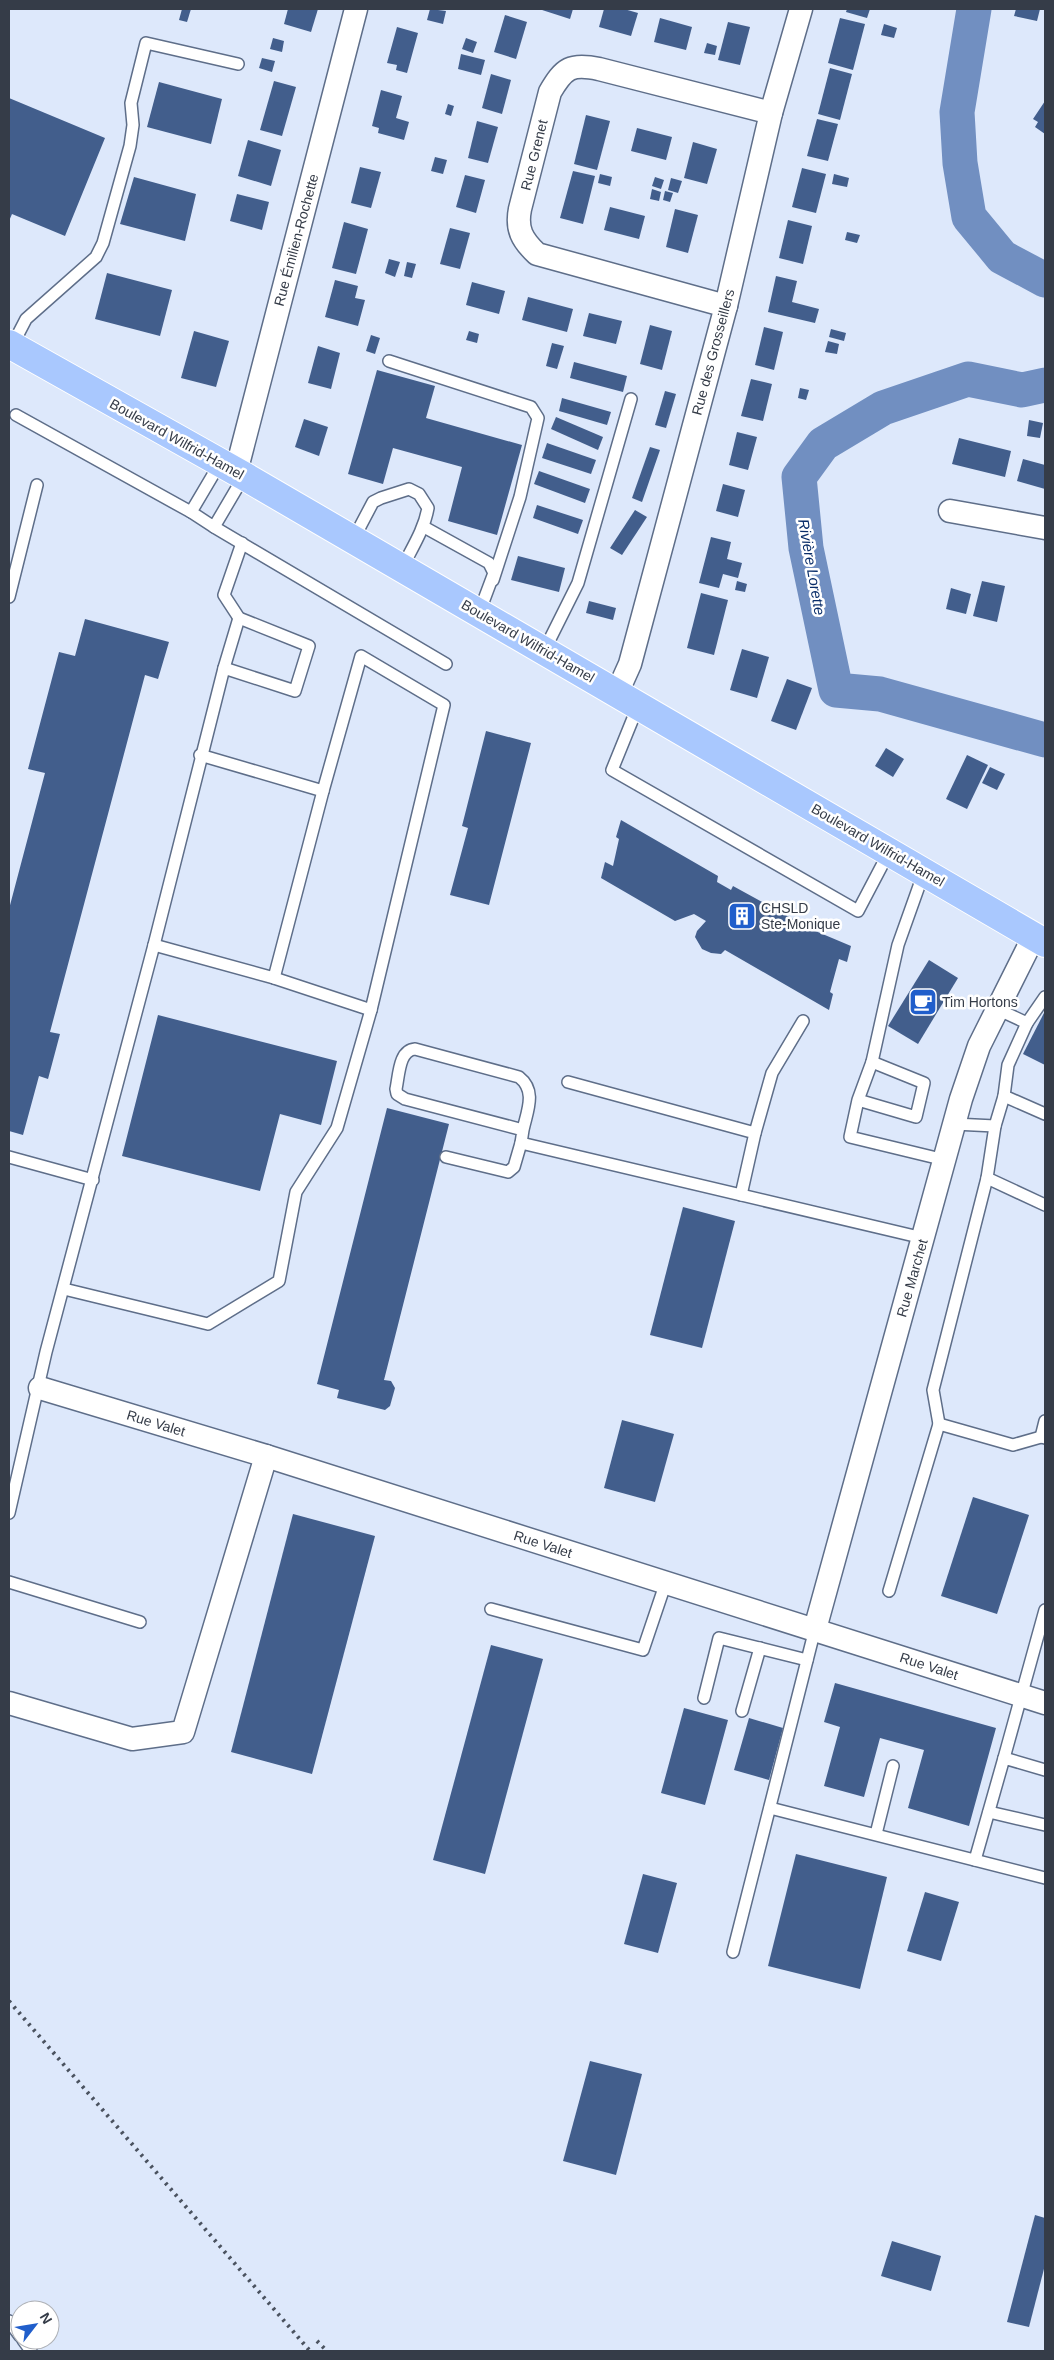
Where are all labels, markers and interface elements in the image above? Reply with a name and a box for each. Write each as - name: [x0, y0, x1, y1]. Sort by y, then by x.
- street label: Rue Grenet: [517, 118, 551, 192]
- street label: Rue Émilien-Rochette: [271, 172, 321, 308]
- street label: Rue des Grosseillers: [688, 287, 738, 417]
- street label: Boulevard Wilfrid-Hamel: [107, 395, 247, 483]
- water label: Rivière Lorette: [795, 517, 829, 617]
- street label: Boulevard Wilfrid-Hamel: [459, 596, 597, 686]
- street label: Boulevard Wilfrid-Hamel: [809, 800, 947, 890]
- place label: CHSLD Ste-Monique: [761, 900, 841, 932]
- building icon: CHSLD Ste-Monique: [727, 901, 757, 931]
- cafe icon: Tim Hortons: [908, 987, 938, 1017]
- place label: Tim Hortons: [942, 994, 1018, 1010]
- street label: Rue Marchet: [893, 1237, 931, 1319]
- street label: Rue Valet: [125, 1407, 187, 1440]
- street label: Rue Valet: [512, 1527, 574, 1561]
- street label: Rue Valet: [898, 1649, 960, 1683]
- north arrow: [10, 2300, 60, 2350]
- text: N: [37, 2310, 56, 2327]

